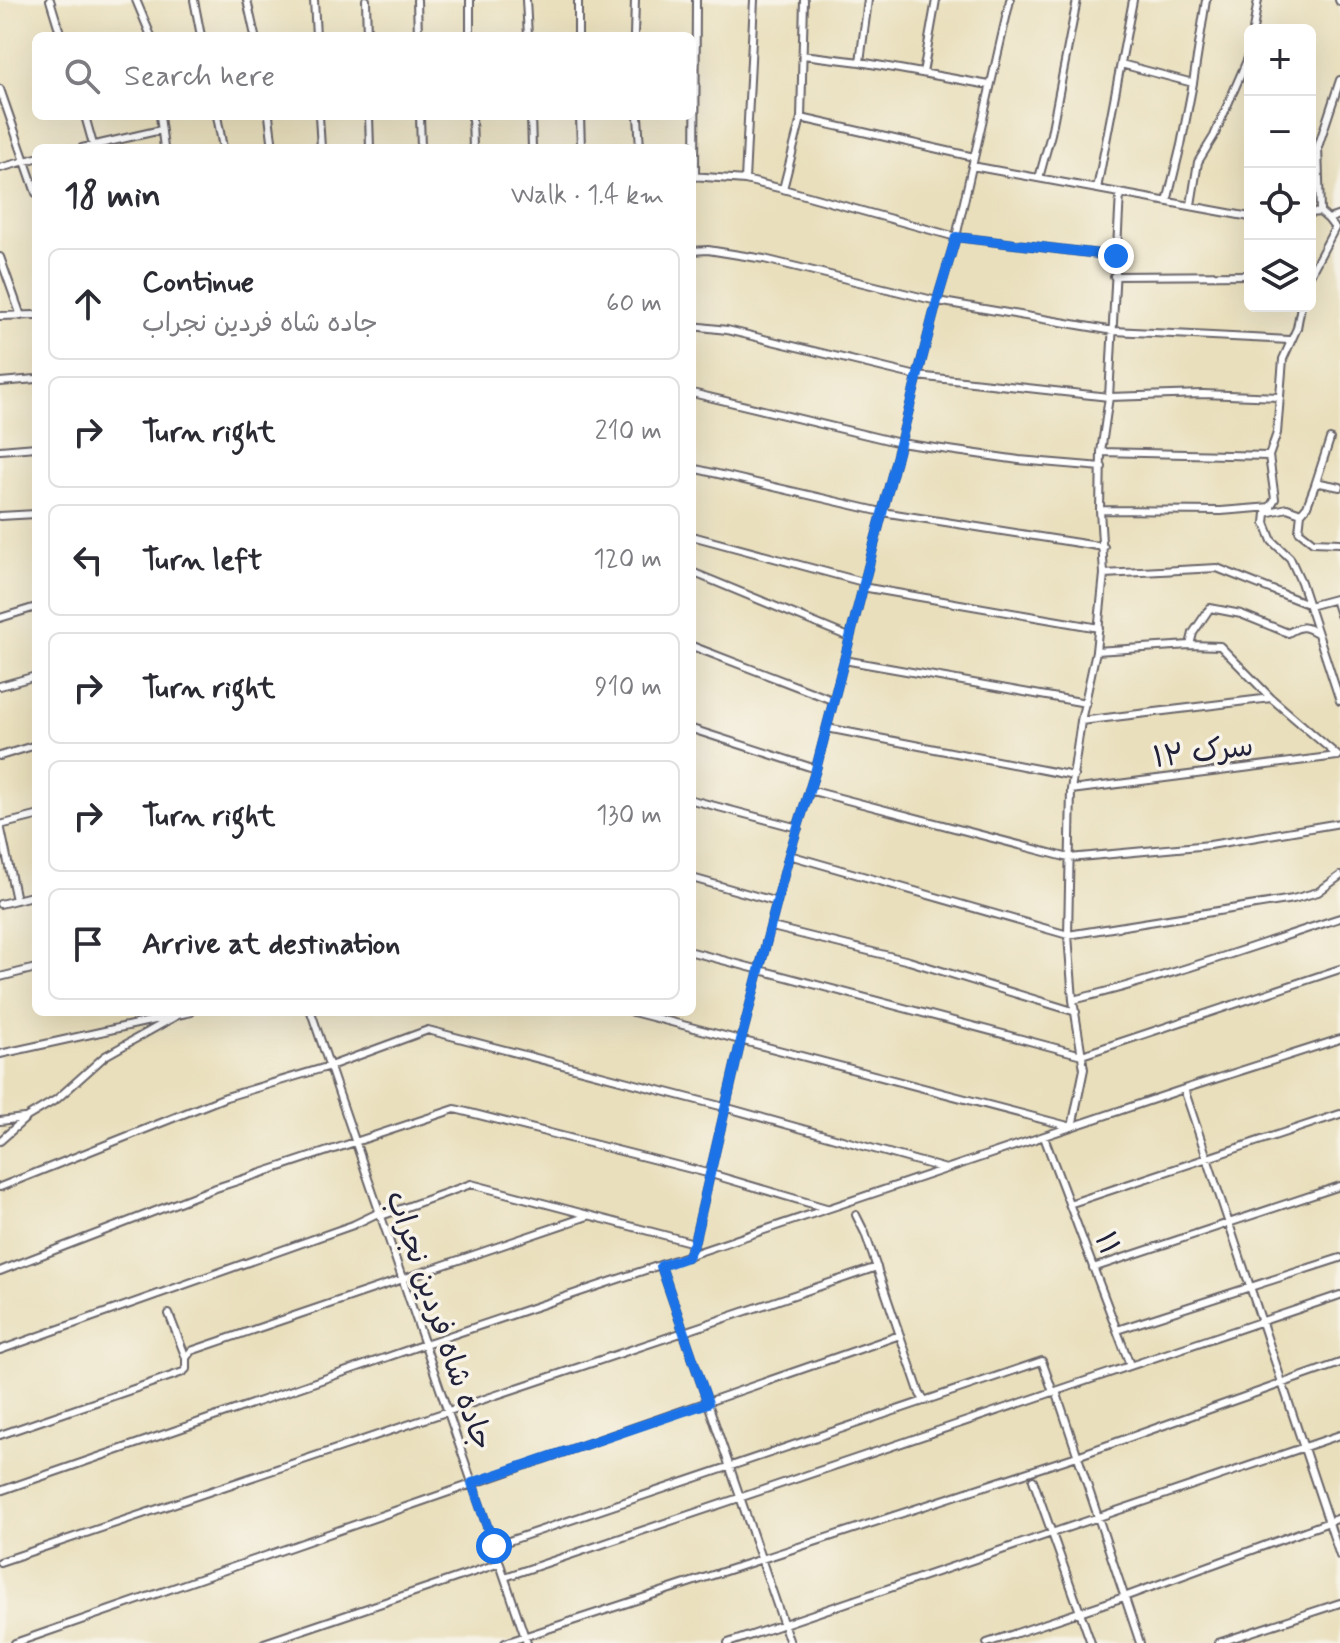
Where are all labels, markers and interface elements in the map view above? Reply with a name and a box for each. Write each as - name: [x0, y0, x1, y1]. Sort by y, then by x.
- map controls: [1244, 24, 1316, 312]
- button: +: [1244, 24, 1316, 96]
- search box: [32, 32, 696, 120]
- icon: search: [60, 54, 104, 98]
- text: Search here: [124, 57, 275, 96]
- button: −: [1244, 96, 1316, 168]
- button: locate: [1244, 168, 1316, 240]
- text: 18 min: [64, 174, 161, 219]
- text: Walk · 1.4 km: [511, 179, 664, 213]
- route end: [1098, 238, 1134, 274]
- button: layers: [1244, 240, 1316, 312]
- text: Continue: [142, 263, 254, 302]
- icon: ahead: [66, 282, 110, 326]
- text: 60 m: [606, 287, 662, 321]
- text: جاده شاه فردین نجراب: [142, 307, 378, 341]
- icon: right: [66, 410, 110, 454]
- text: Turn right: [142, 413, 275, 452]
- text: 210 m: [595, 415, 662, 449]
- icon: left: [66, 538, 110, 582]
- text: Turn left: [142, 541, 262, 580]
- text: 120 m: [593, 543, 662, 577]
- icon: right: [66, 666, 110, 710]
- text: Turn right: [142, 669, 275, 708]
- text: 910 m: [595, 671, 662, 705]
- street label: سرک ۱۲: [1151, 727, 1256, 778]
- icon: right: [66, 794, 110, 838]
- text: Turn right: [142, 797, 275, 836]
- text: 130 m: [596, 799, 662, 833]
- icon: arrive: [66, 922, 110, 966]
- text: Arrive at destination: [142, 925, 400, 964]
- street label: جاده شاه فردین نجراب: [376, 1186, 501, 1455]
- street label: ۱۱: [1084, 1226, 1129, 1261]
- route start: [476, 1528, 512, 1564]

